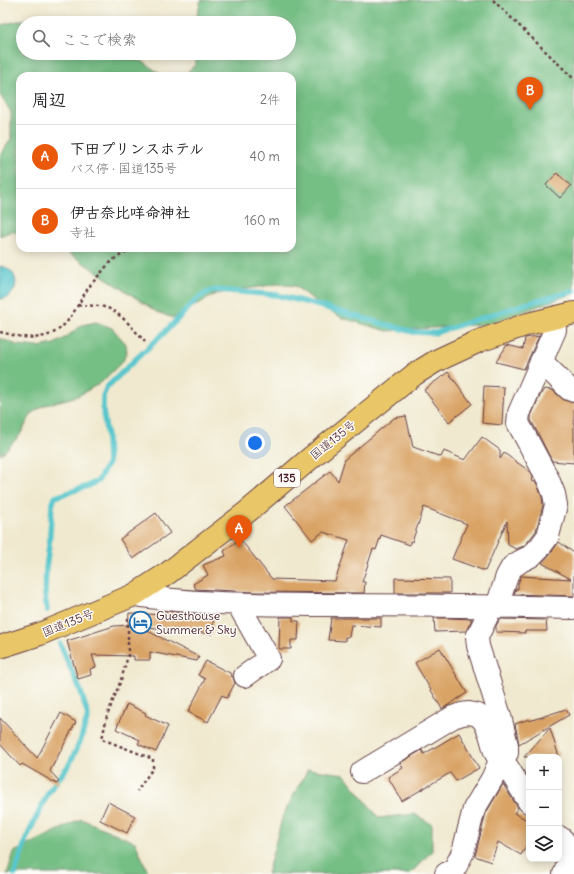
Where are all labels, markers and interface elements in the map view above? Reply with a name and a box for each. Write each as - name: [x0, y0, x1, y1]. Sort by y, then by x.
- search box: [16, 16, 296, 60]
- icon: search: [30, 27, 52, 49]
- text: ここで検索: [62, 30, 137, 49]
- pin: B: [517, 77, 543, 110]
- text: 周辺: [32, 89, 66, 111]
- text: 2件: [260, 91, 280, 108]
- text: 下田プリンスホテル: [70, 139, 204, 158]
- text: A: [41, 148, 49, 165]
- text: 40 m: [249, 148, 280, 165]
- text: バス停 · 国道135号: [70, 160, 177, 177]
- text: 伊古奈比咩命神社: [70, 203, 190, 222]
- text: B: [41, 212, 49, 229]
- text: 160 m: [244, 212, 280, 229]
- text: 寺社: [70, 224, 96, 241]
- street label: 国道135号: [307, 417, 359, 463]
- your location: [245, 433, 265, 453]
- road number: 135: [274, 469, 300, 487]
- pin: A: [226, 515, 252, 548]
- street label: 国道135号: [40, 605, 96, 640]
- place label: Guesthouse Summer & Sky: [156, 608, 237, 637]
- hotel icon: Guesthouse Summer & Sky: [128, 610, 154, 636]
- map controls: [526, 754, 562, 862]
- button: +: [526, 754, 562, 790]
- button: −: [526, 790, 562, 826]
- button: layers: [526, 826, 562, 862]

